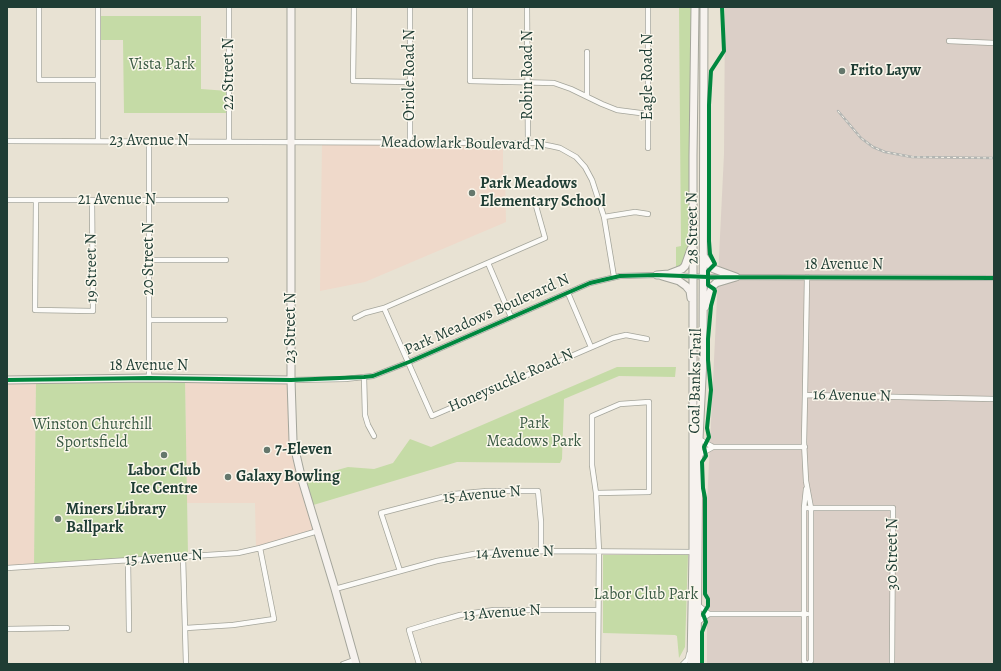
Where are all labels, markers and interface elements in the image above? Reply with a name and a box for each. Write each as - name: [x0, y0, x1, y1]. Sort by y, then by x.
- street label: Oriole Road N: [400, 29, 420, 121]
- street label: Robin Road N: [518, 30, 538, 120]
- street label: Eagle Road N: [638, 34, 658, 120]
- street label: 22 Street N: [219, 38, 239, 110]
- park label: Vista Park: [129, 55, 195, 75]
- place label: Frito Layw: [850, 61, 921, 81]
- marker: Frito Layw: [837, 66, 847, 76]
- street label: 23 Avenue N: [109, 131, 189, 151]
- street label: Meadowlark Boulevard N: [381, 133, 545, 155]
- place label: Park Meadows Elementary School: [480, 174, 606, 212]
- marker: Park Meadows Elementary School: [467, 188, 477, 198]
- street label: 21 Avenue N: [78, 190, 156, 210]
- street label: 28 Street N: [683, 192, 703, 264]
- street label: 20 Street N: [139, 222, 159, 296]
- street label: 19 Street N: [82, 233, 102, 303]
- street label: 18 Avenue N: [805, 255, 883, 275]
- street label: Park Meadows Boulevard N: [401, 270, 573, 360]
- street label: 23 Street N: [281, 292, 301, 364]
- street label: Coal Banks Trail: [685, 328, 707, 434]
- street label: Honeysuckle Road N: [446, 345, 576, 417]
- street label: 18 Avenue N: [110, 356, 188, 376]
- street label: 16 Avenue N: [813, 386, 891, 406]
- park label: Park Meadows Park: [486, 414, 582, 452]
- park label: Winston Churchill Sportsfield: [32, 415, 152, 453]
- place label: 7-Eleven: [275, 440, 332, 460]
- marker: 7-Eleven: [262, 445, 272, 455]
- marker: Labor Club Ice Centre: [159, 450, 169, 460]
- place label: Labor Club Ice Centre: [127, 461, 201, 499]
- place label: Galaxy Bowling: [236, 467, 340, 487]
- marker: Galaxy Bowling: [223, 472, 233, 482]
- street label: 15 Avenue N: [442, 482, 522, 508]
- place label: Miners Library Ballpark: [66, 500, 166, 538]
- marker: Miners Library Ballpark: [53, 514, 63, 524]
- street label: 30 Street N: [883, 518, 903, 590]
- street label: 14 Avenue N: [476, 542, 554, 564]
- street label: 15 Avenue N: [125, 546, 203, 570]
- park label: Labor Club Park: [594, 585, 698, 605]
- street label: 13 Avenue N: [463, 601, 541, 625]

